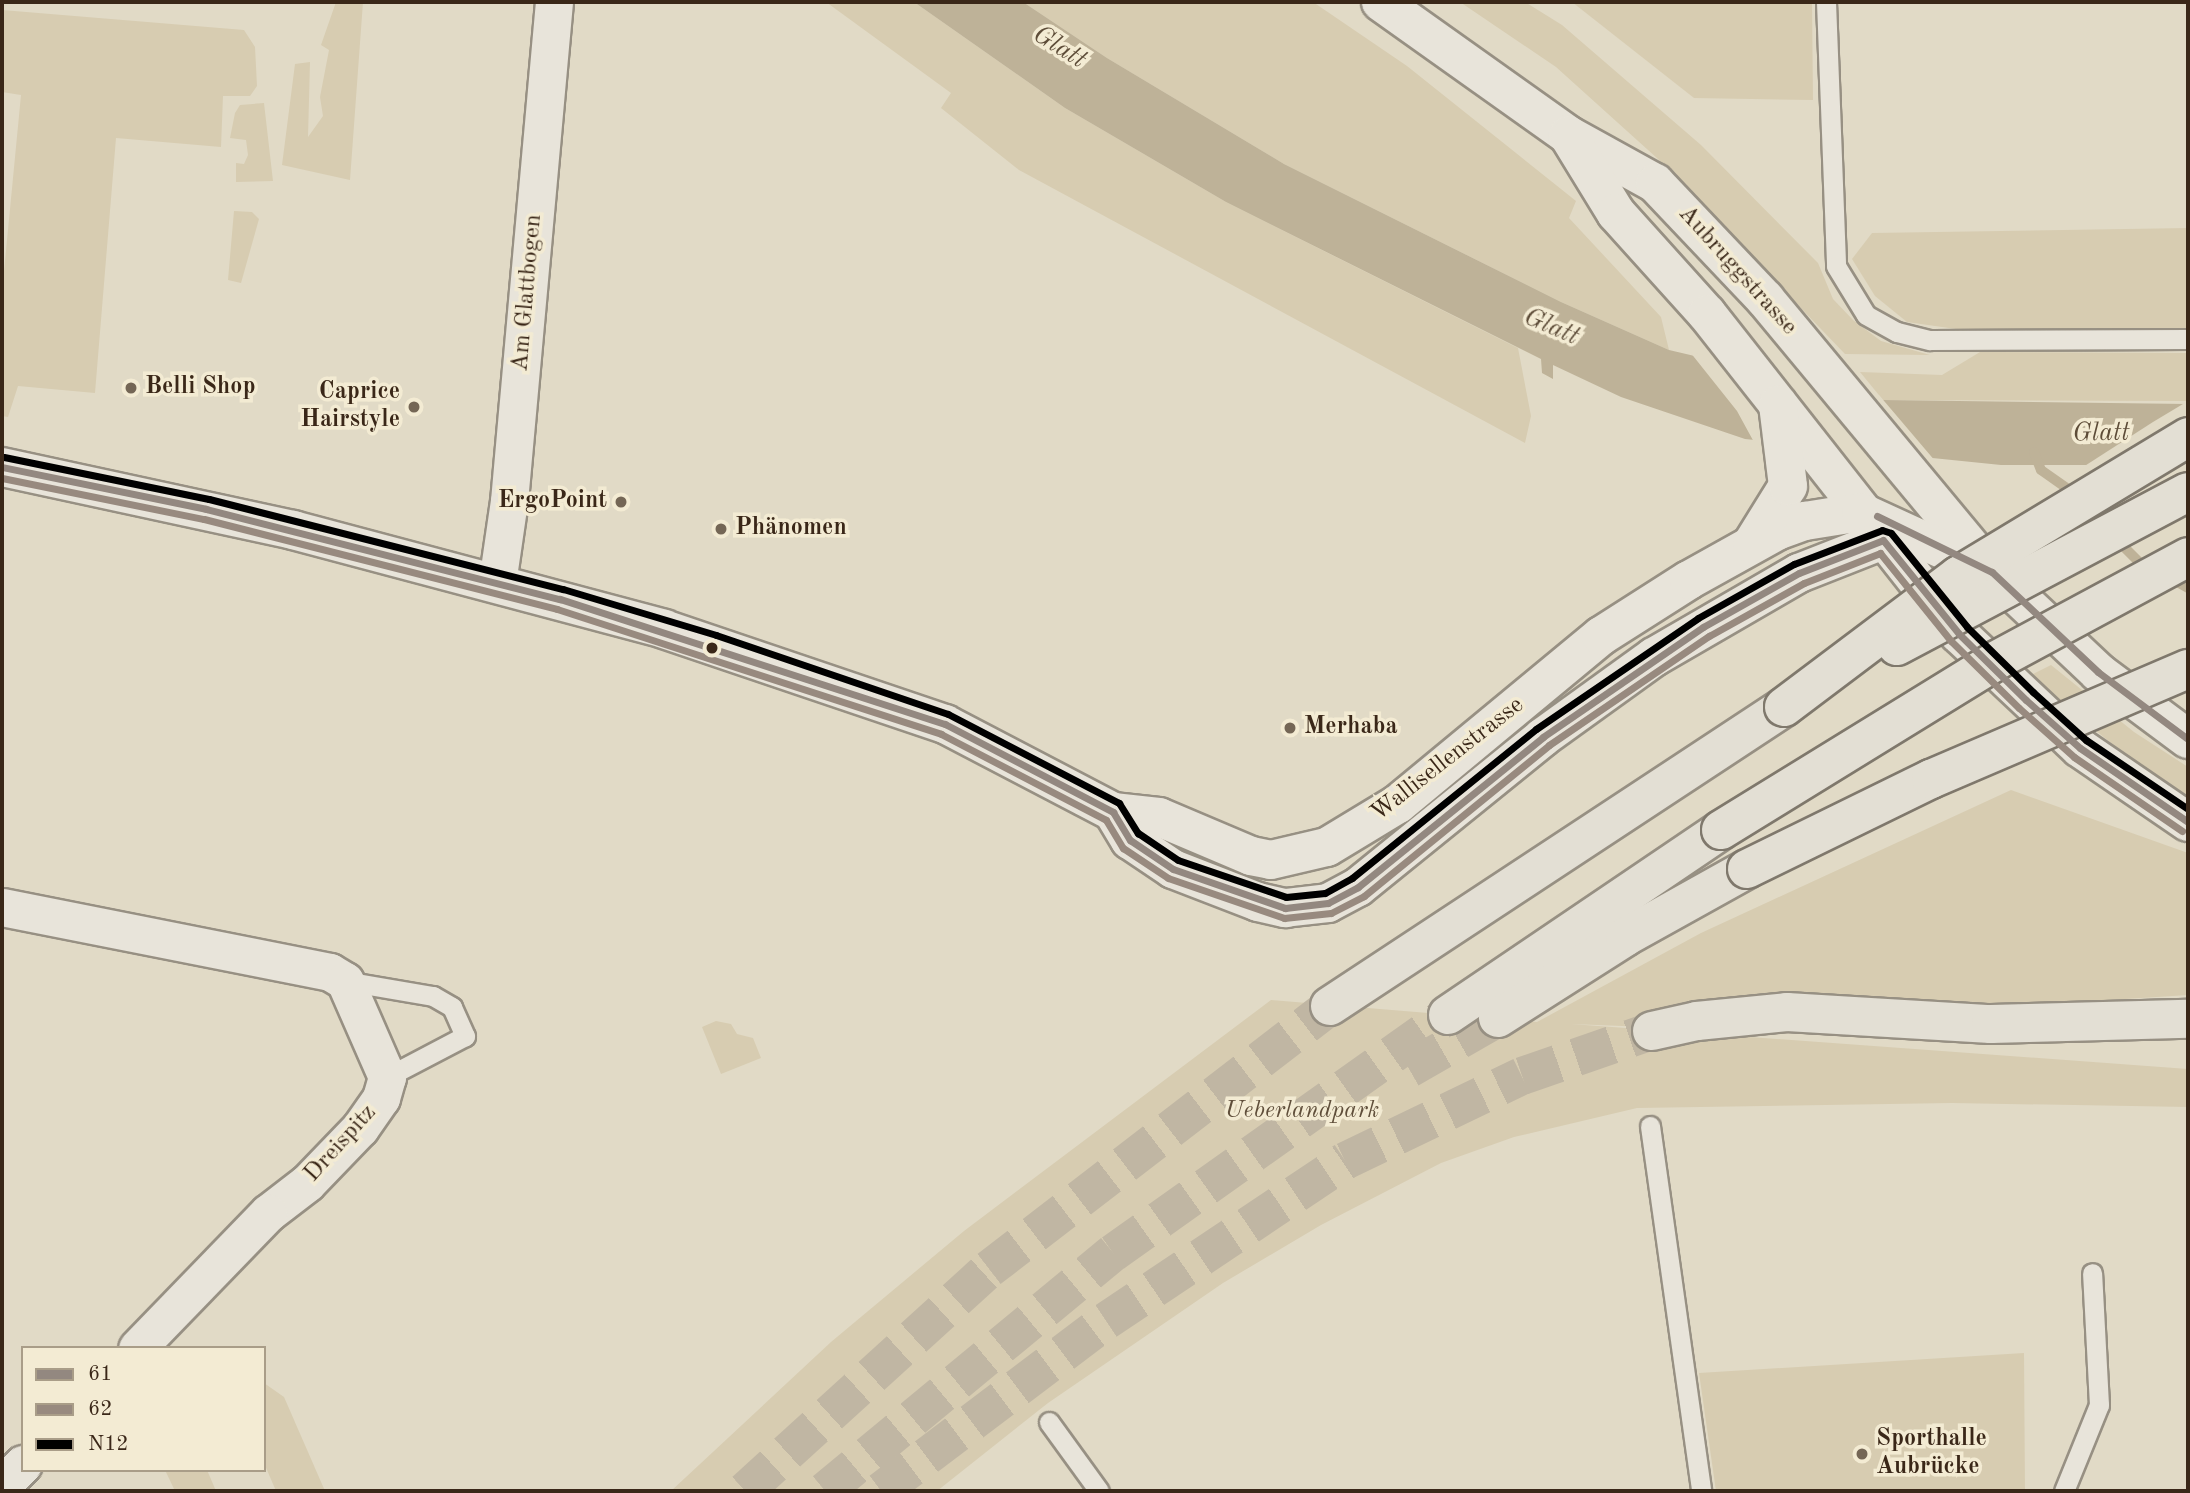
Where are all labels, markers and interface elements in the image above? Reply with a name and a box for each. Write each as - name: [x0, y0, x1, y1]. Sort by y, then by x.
- water label: Glatt: [1026, 20, 1092, 76]
- street label: Aubruggstrasse: [1671, 200, 1803, 342]
- street label: Am Glattbogen: [507, 213, 549, 373]
- water label: Glatt: [1519, 302, 1583, 354]
- place label: Belli Shop: [145, 374, 255, 402]
- place label: Caprice Hairstyle: [300, 379, 400, 435]
- marker: Belli Shop: [123, 380, 139, 396]
- marker: Caprice Hairstyle: [406, 399, 422, 415]
- water label: Glatt: [2072, 418, 2130, 450]
- place label: ErgoPoint: [498, 488, 607, 516]
- marker: ErgoPoint: [613, 494, 629, 510]
- place label: Phänomen: [735, 515, 847, 543]
- marker: Phänomen: [713, 521, 729, 537]
- unlabelled marker: [705, 641, 719, 655]
- street label: Wallisellenstrasse: [1366, 691, 1530, 829]
- place label: Merhaba: [1304, 714, 1398, 742]
- marker: Merhaba: [1282, 720, 1298, 736]
- park label: Ueberlandpark: [1225, 1098, 1379, 1126]
- street label: Dreispitz: [299, 1099, 383, 1189]
- legend: [21, 1346, 266, 1472]
- text: 61: [88, 1364, 112, 1385]
- text: 62: [88, 1399, 112, 1420]
- place label: Sporthalle Aubrücke: [1876, 1426, 1987, 1482]
- text: N12: [88, 1434, 129, 1455]
- marker: Sporthalle Aubrücke: [1854, 1446, 1870, 1462]

